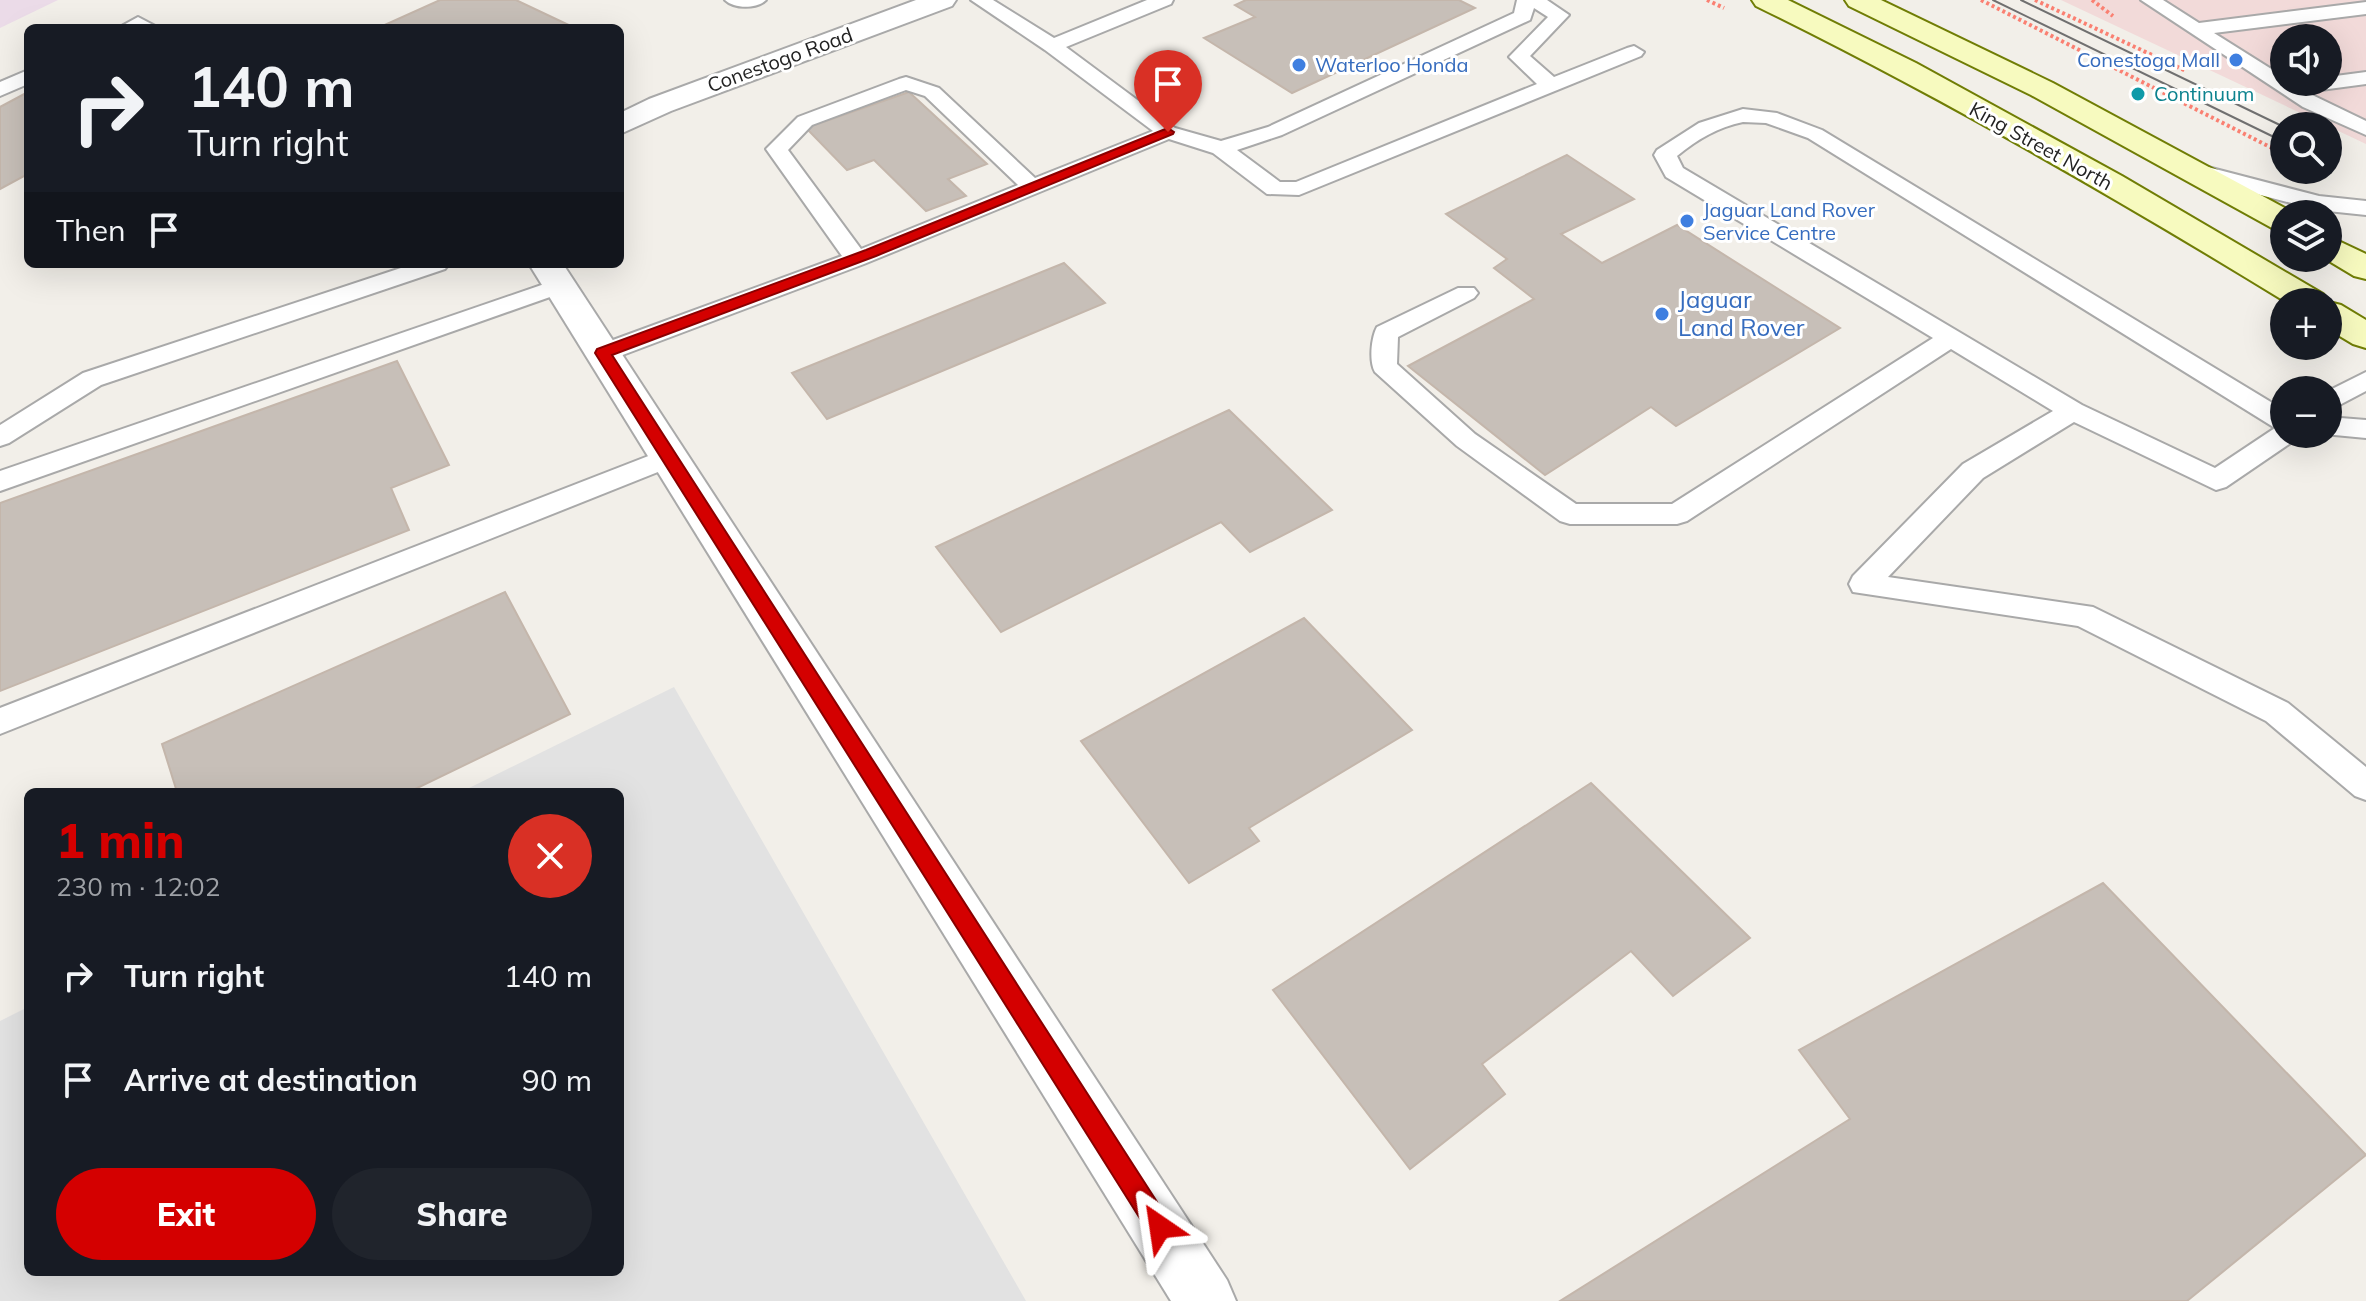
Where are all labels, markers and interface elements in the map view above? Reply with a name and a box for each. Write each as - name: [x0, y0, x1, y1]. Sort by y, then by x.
- street label: Conestogo Road: [704, 22, 856, 97]
- map controls: [2270, 24, 2342, 448]
- button: sound: [2270, 24, 2342, 96]
- place label: Conestoga Mall: [2077, 47, 2220, 72]
- pin: [1134, 50, 1202, 132]
- text: 140 m: [188, 51, 355, 121]
- marker: Conestoga Mall: [2227, 51, 2245, 69]
- place label: Waterloo Honda: [1315, 52, 1468, 77]
- icon: right: [56, 56, 160, 160]
- marker: Waterloo Honda: [1290, 56, 1308, 74]
- icon: arrive: [1146, 62, 1190, 106]
- place label: Continuum: [2154, 81, 2254, 106]
- marker: Continuum: [2129, 85, 2147, 103]
- street label: King Street North: [1965, 96, 2117, 195]
- button: search: [2270, 112, 2342, 184]
- text: Turn right: [188, 120, 349, 165]
- place label: Jaguar Land Rover Service Centre: [1703, 197, 1876, 245]
- button: layers: [2270, 200, 2342, 272]
- icon: arrive: [142, 208, 186, 252]
- text: Then: [56, 211, 126, 249]
- marker: Jaguar Land Rover Service Centre: [1678, 212, 1696, 230]
- place label: Jaguar Land Rover: [1678, 284, 1805, 342]
- button: +: [2270, 288, 2342, 360]
- marker: Jaguar Land Rover: [1653, 305, 1671, 323]
- button: −: [2270, 376, 2342, 448]
- text: 1 min: [56, 810, 185, 870]
- button: close: [508, 814, 592, 898]
- text: 230 m · 12:02: [56, 870, 220, 903]
- icon: right: [56, 954, 100, 998]
- text: Turn right: [124, 957, 264, 995]
- text: 140 m: [504, 957, 592, 995]
- icon: arrive: [56, 1058, 100, 1102]
- text: Arrive at destination: [124, 1061, 418, 1099]
- text: 90 m: [522, 1061, 592, 1099]
- button: Exit: [56, 1168, 316, 1260]
- button: Share: [332, 1168, 592, 1260]
- position arrow: [1118, 1185, 1202, 1269]

